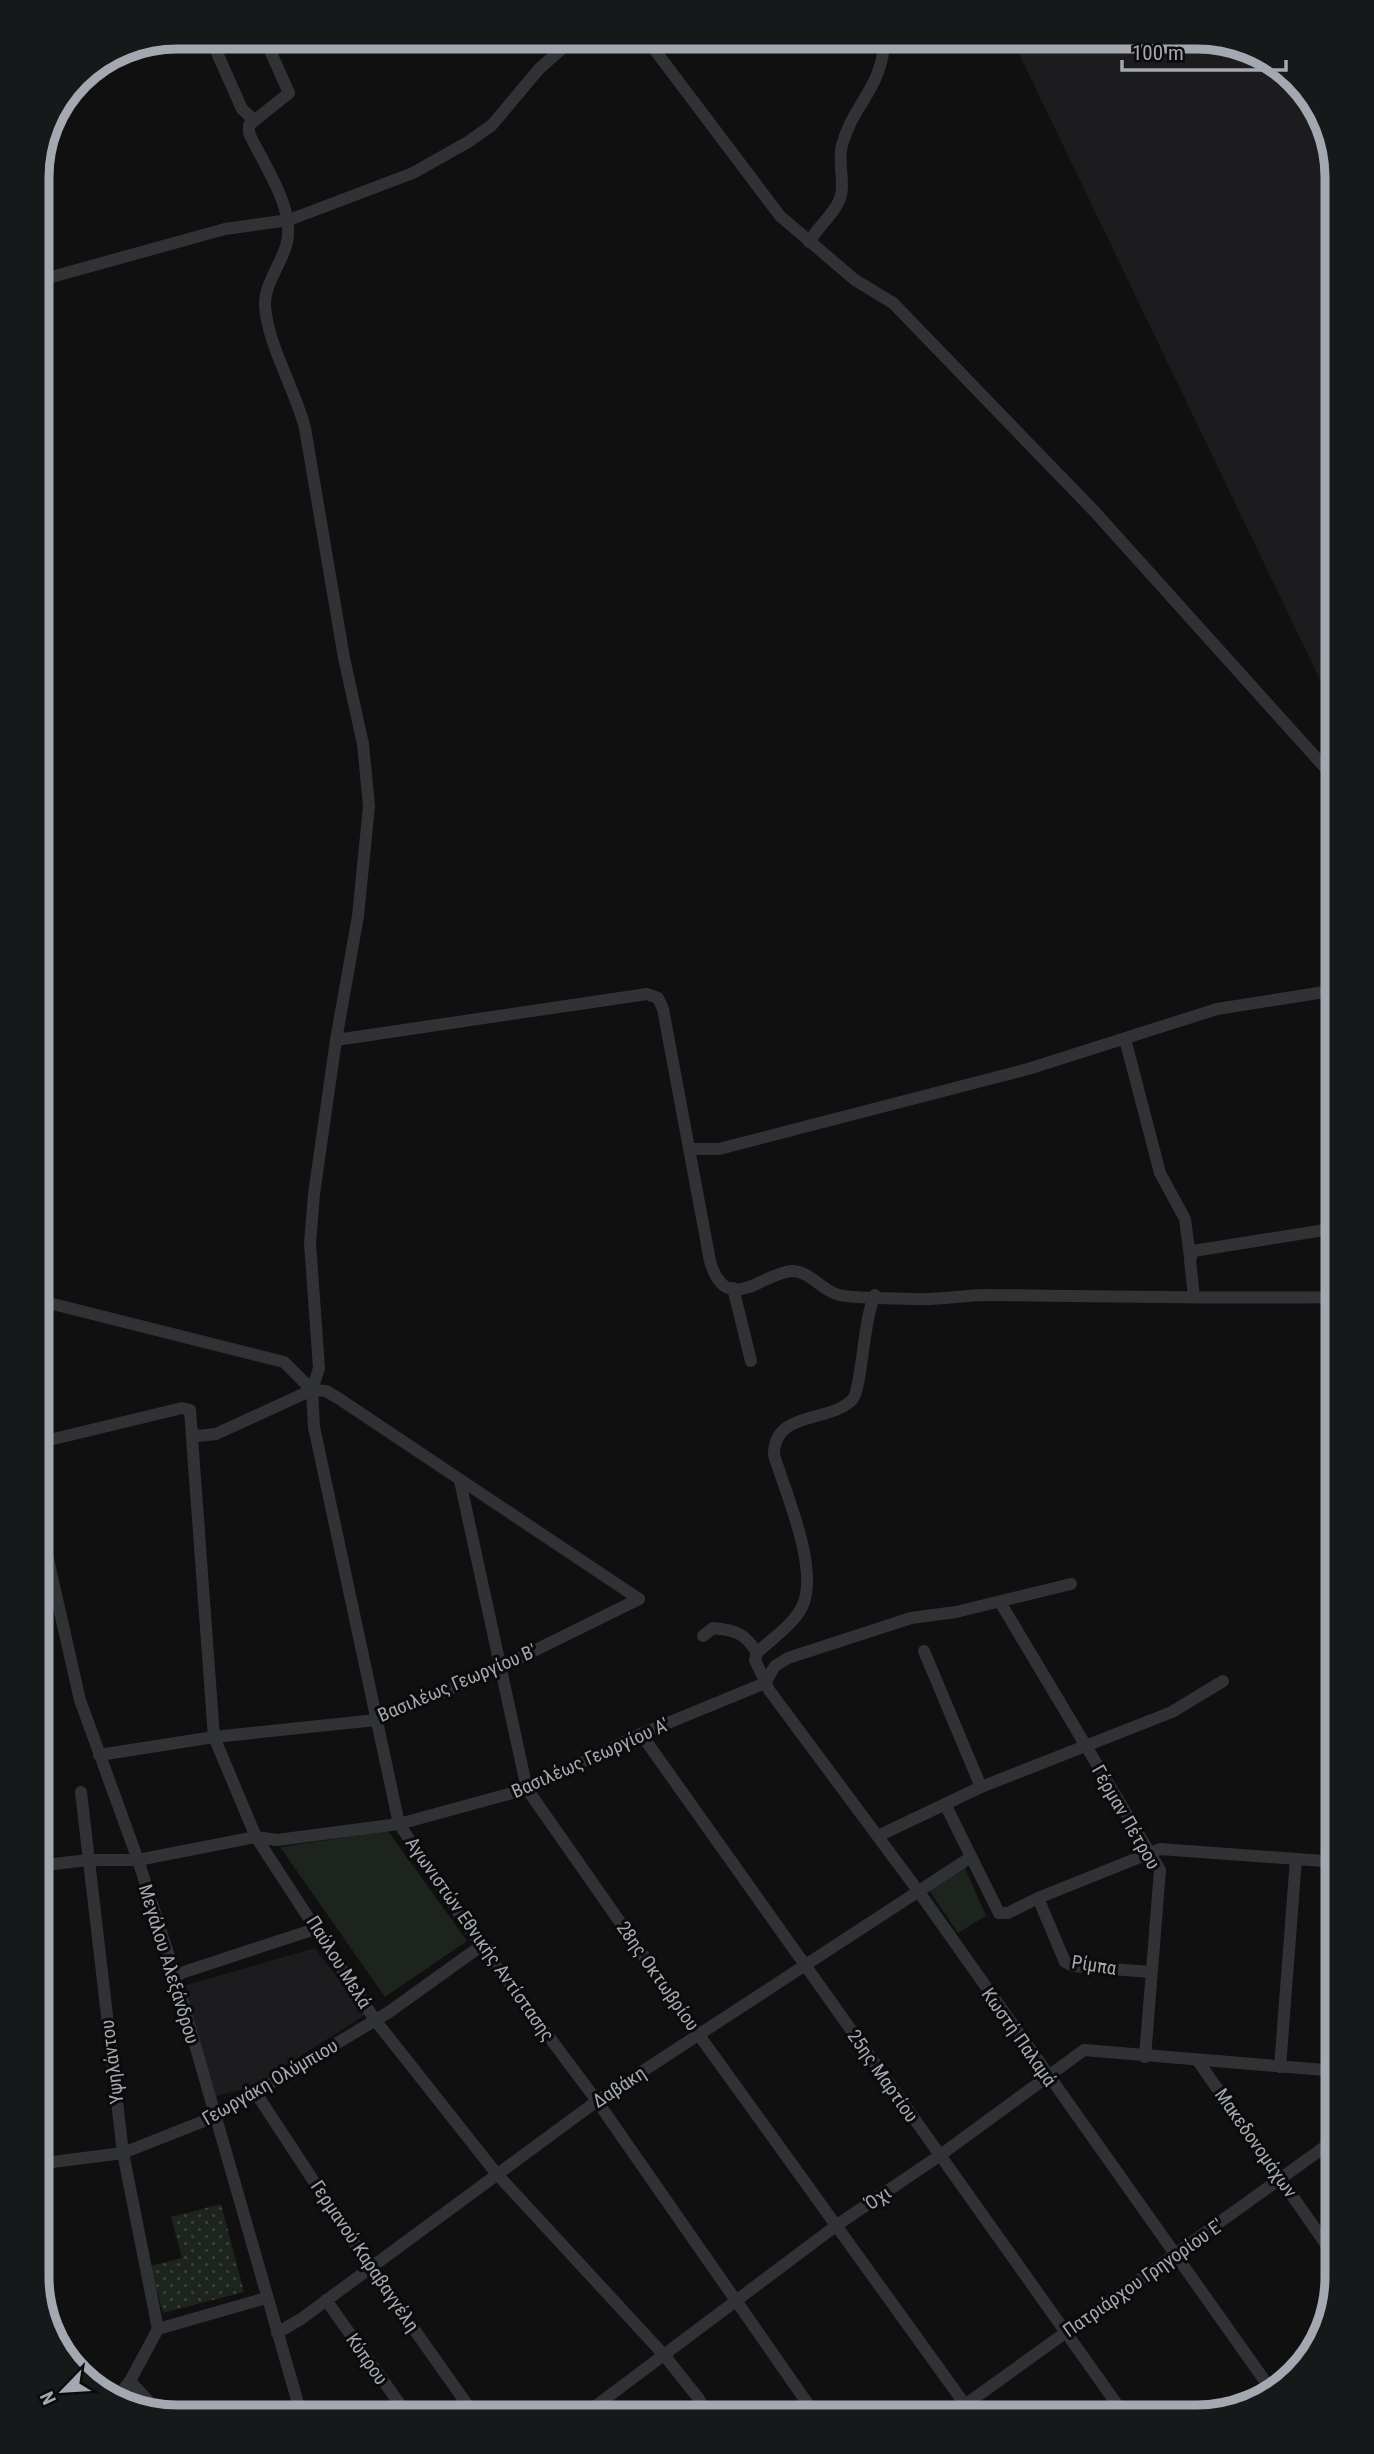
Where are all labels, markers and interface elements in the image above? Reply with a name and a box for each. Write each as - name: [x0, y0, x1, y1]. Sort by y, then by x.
- scale bar: [1122, 28, 1286, 72]
- text: 100 m: [1132, 41, 1184, 65]
- street label: Βασιλέως Γεωργίου Β': [374, 1639, 540, 1727]
- street label: Βασιλέως Γεωργίου Α': [508, 1713, 672, 1803]
- street label: Γέρμαν Πέτρου: [1087, 1761, 1165, 1873]
- street label: Αγωνιστών Εθνικής Αντίστασης: [401, 1833, 559, 2045]
- street label: Μεγάλου Αλεξάνδρου: [134, 1881, 204, 2047]
- street label: Παύλου Μελά: [302, 1912, 377, 2013]
- street label: 28ης Οκτωβρίου: [612, 1917, 704, 2035]
- street label: Ρίμπα: [1070, 1950, 1119, 1980]
- street label: Κωστή Παλαμά: [977, 1983, 1062, 2091]
- street label: Υψηλάντου: [95, 2018, 129, 2106]
- street label: 25ης Μαρτίου: [843, 2025, 923, 2127]
- street label: Γεωργάκη Ολύμπιου: [198, 2034, 342, 2130]
- street label: Δαβάκη: [588, 2061, 650, 2113]
- street label: Μακεδονομάχων: [1210, 2084, 1302, 2202]
- street label: Γερμανού Καραβαγγέλη: [306, 2176, 424, 2336]
- street label: Όχι: [860, 2181, 895, 2216]
- street label: Πατριάρχου Γρηγορίου Ε': [1058, 2214, 1228, 2342]
- street label: Κύπρου: [341, 2329, 393, 2389]
- north arrow: [28, 2356, 98, 2426]
- text: N: [35, 2388, 61, 2408]

